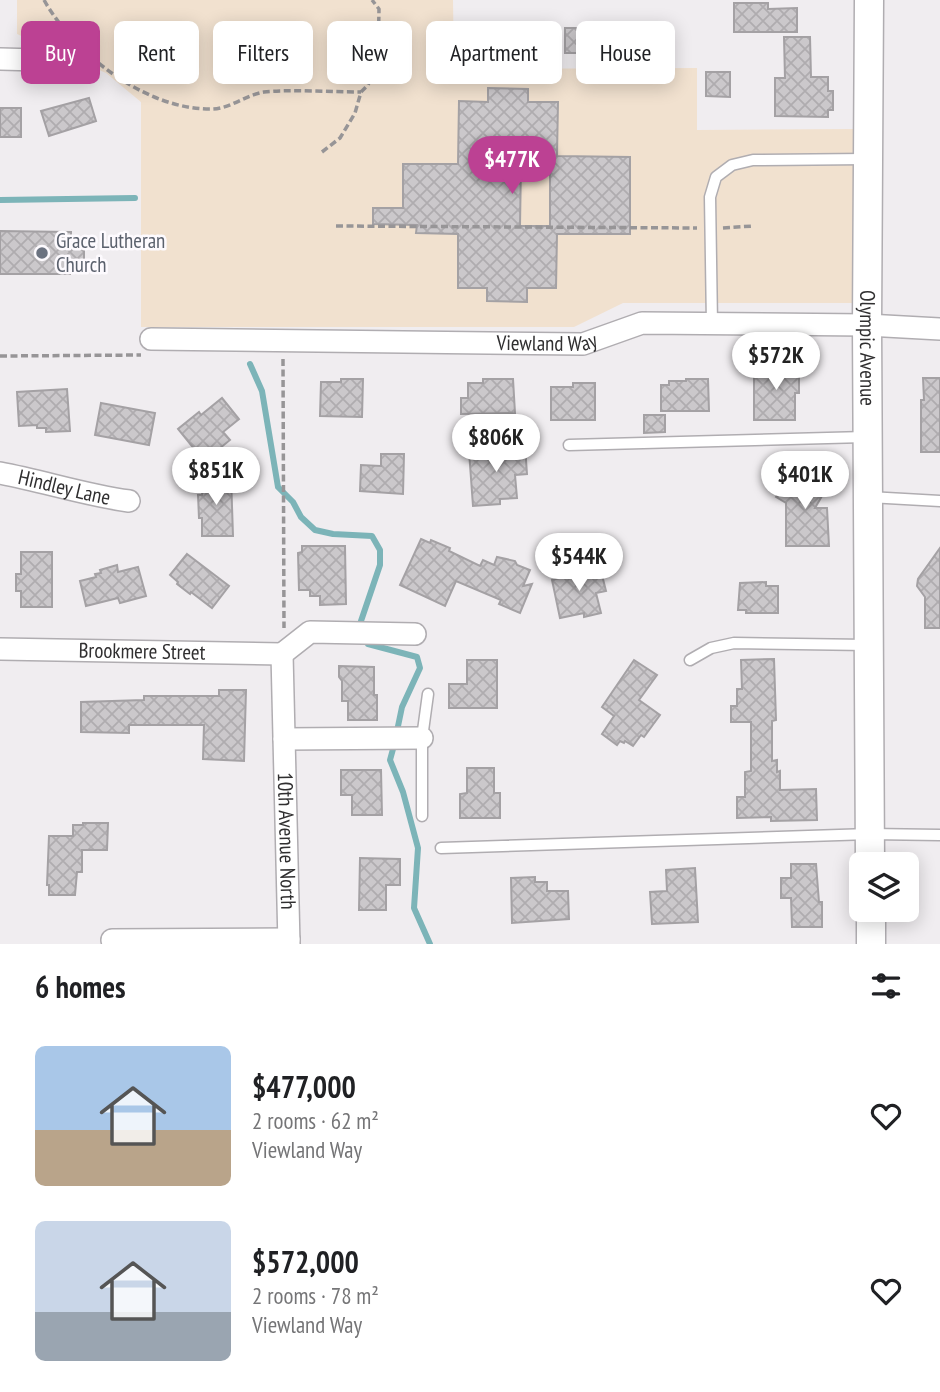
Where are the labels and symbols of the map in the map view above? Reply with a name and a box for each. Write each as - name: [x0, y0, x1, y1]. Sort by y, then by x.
- pin: $477K: [463, 136, 561, 196]
- place label: Grace Lutheran Church: [56, 227, 165, 278]
- marker: Grace Lutheran Church: [34, 245, 50, 261]
- street label: Olympic Avenue: [854, 290, 881, 406]
- street label: Viewland Way: [495, 326, 601, 357]
- pin: $572K: [727, 332, 825, 392]
- pin: $806K: [447, 414, 545, 474]
- pin: $851K: [167, 448, 265, 507]
- pin: $401K: [756, 452, 854, 511]
- street label: Hindley Lane: [16, 463, 113, 511]
- pin: $544K: [530, 534, 628, 593]
- street label: Brookmere Street: [78, 636, 206, 666]
- street label: 10th Avenue North: [272, 772, 302, 910]

